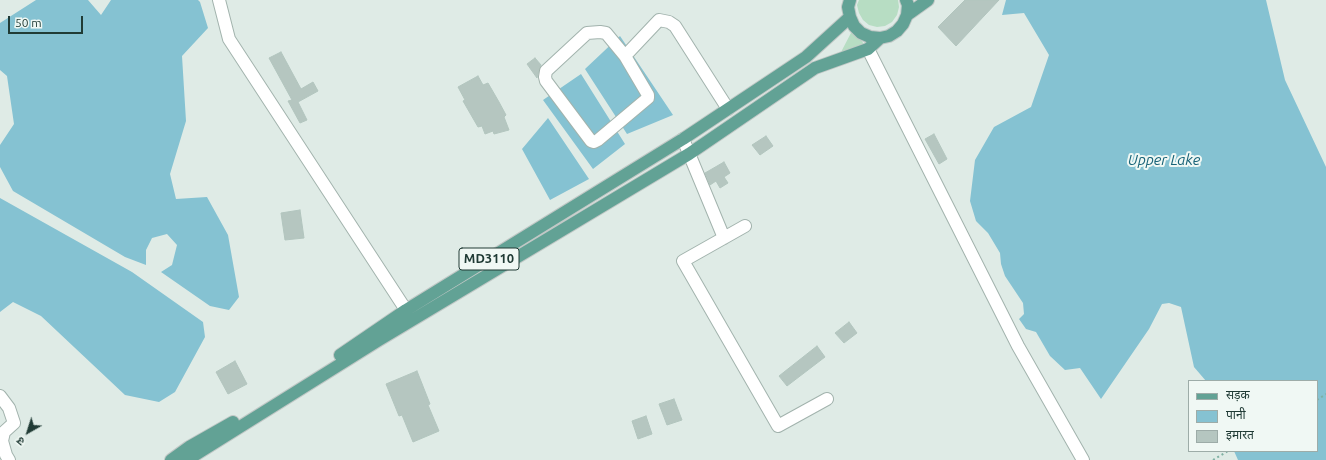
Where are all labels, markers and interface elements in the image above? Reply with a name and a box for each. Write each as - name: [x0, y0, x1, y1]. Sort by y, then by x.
- scale bar: [10, 8, 85, 34]
- text: 50 m: [15, 16, 42, 29]
- water label: Upper Lake: [1128, 151, 1200, 169]
- road number: MD3110: [459, 248, 519, 270]
- legend: [1188, 380, 1318, 452]
- text: सड़क: [1226, 388, 1250, 401]
- text: पानी: [1226, 408, 1246, 421]
- north arrow: [8, 412, 48, 452]
- text: इमारत: [1226, 428, 1254, 441]
- text: उ: [14, 435, 27, 448]

